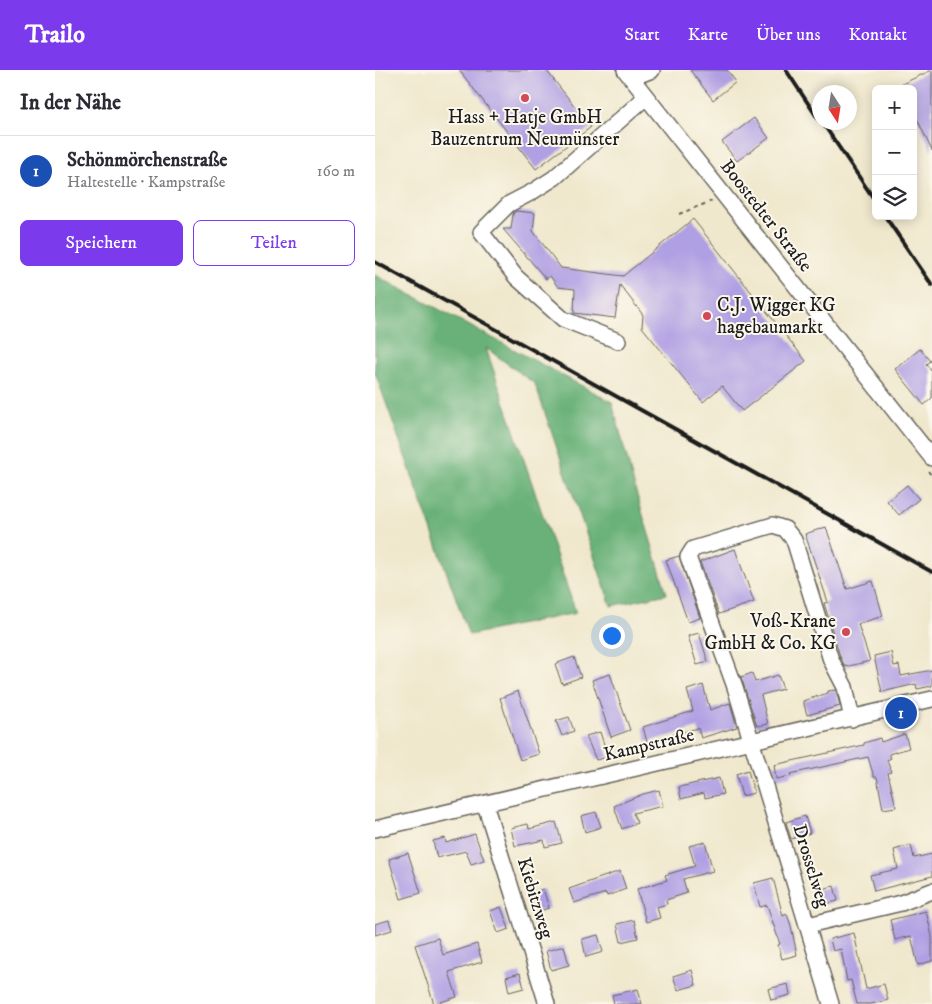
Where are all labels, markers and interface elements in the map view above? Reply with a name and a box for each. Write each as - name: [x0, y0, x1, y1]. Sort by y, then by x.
- text: Trailo: [25, 20, 85, 50]
- text: Start: [624, 24, 660, 46]
- text: Karte: [688, 24, 728, 46]
- text: Über uns: [756, 24, 820, 46]
- text: Kontakt: [848, 24, 907, 46]
- north arrow: [812, 85, 857, 130]
- map controls: [872, 85, 917, 220]
- button: +: [872, 85, 917, 130]
- text: In der Nähe: [20, 90, 121, 116]
- marker: Hass + Hatje GmbH Bauzentrum Neumünster: [519, 92, 531, 104]
- place label: Hass + Hatje GmbH Bauzentrum Neumünster: [431, 106, 619, 151]
- button: −: [872, 130, 917, 175]
- text: Schönmörchenstraße: [67, 149, 227, 172]
- street label: Boostedter Straße: [715, 155, 817, 277]
- text: 1: [33, 161, 39, 181]
- text: 160 m: [317, 161, 355, 181]
- text: Haltestelle · Kampstraße: [67, 172, 225, 192]
- button: layers: [872, 175, 917, 220]
- button: Speichern: [20, 220, 183, 266]
- button: Teilen: [193, 220, 355, 266]
- place label: C.J. Wigger KG hagebaumarkt: [717, 294, 836, 339]
- marker: C.J. Wigger KG hagebaumarkt: [701, 310, 713, 322]
- place label: Voß-Krane GmbH & Co. KG: [704, 610, 836, 655]
- your location: [599, 623, 625, 649]
- marker: Voß-Krane GmbH & Co. KG: [840, 626, 852, 638]
- pin: 1: [885, 694, 917, 732]
- street label: Kampstraße: [602, 723, 697, 767]
- street label: Drosselweg: [787, 822, 835, 911]
- street label: Kiebitzweg: [512, 855, 558, 942]

